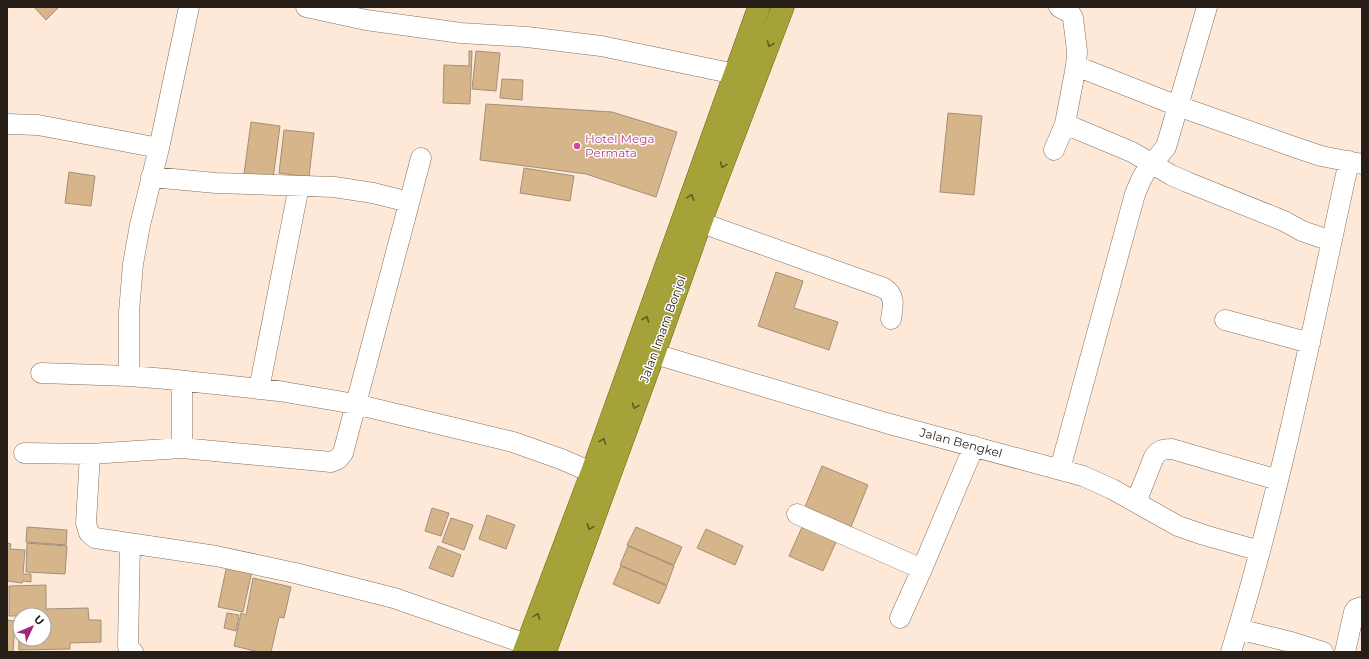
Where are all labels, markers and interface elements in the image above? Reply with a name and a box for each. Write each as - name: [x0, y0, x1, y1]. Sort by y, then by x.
- one-way arrow: [766, 40, 774, 47]
- place label: Hotel Mega Permata: [585, 131, 655, 160]
- marker: Hotel Mega Permata: [572, 141, 582, 151]
- one-way arrow: [720, 161, 728, 168]
- one-way arrow: [686, 193, 694, 200]
- street label: Jalan Imam Bonjol: [636, 273, 689, 385]
- one-way arrow: [642, 315, 650, 322]
- one-way arrow: [632, 402, 640, 409]
- street label: Jalan Bengkel: [917, 424, 1004, 461]
- one-way arrow: [598, 438, 606, 445]
- one-way arrow: [587, 524, 595, 531]
- north arrow: [12, 607, 52, 647]
- text: U: [31, 612, 47, 628]
- one-way arrow: [533, 612, 541, 619]

